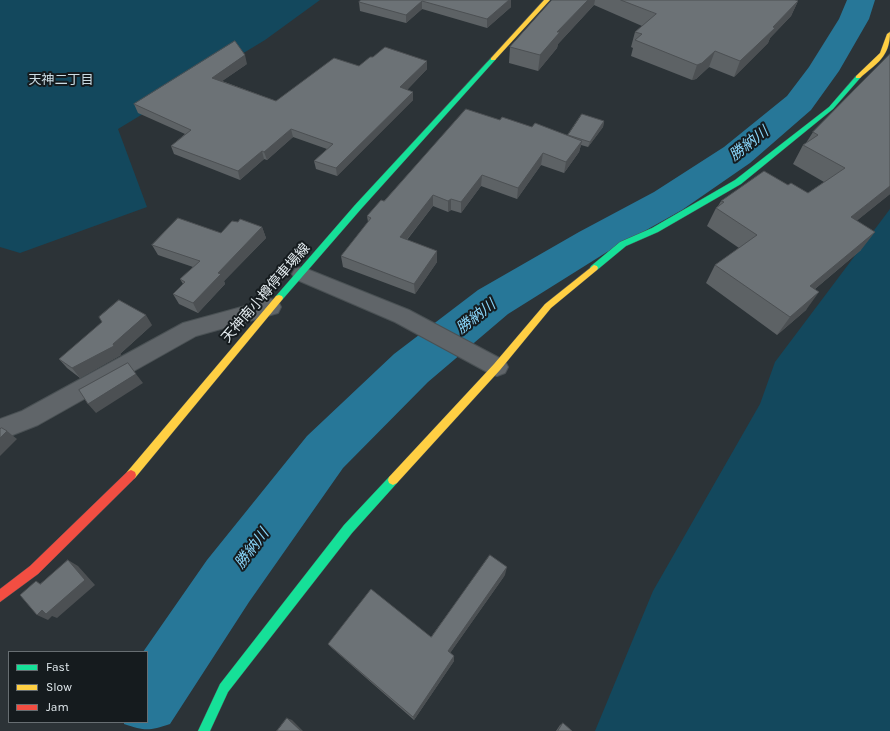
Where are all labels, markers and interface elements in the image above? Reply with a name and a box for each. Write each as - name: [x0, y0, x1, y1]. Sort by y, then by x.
- district label: 天神二丁目: [29, 72, 93, 88]
- water label: 勝納川: [726, 123, 772, 165]
- street label: 天神南小樽停車場線: [218, 240, 314, 346]
- water label: 勝納川: [453, 296, 499, 338]
- water label: 勝納川: [231, 526, 273, 572]
- legend: [8, 651, 148, 723]
- text: Fast: [46, 660, 69, 674]
- text: Slow: [46, 680, 72, 694]
- text: Jam: [46, 700, 69, 714]

